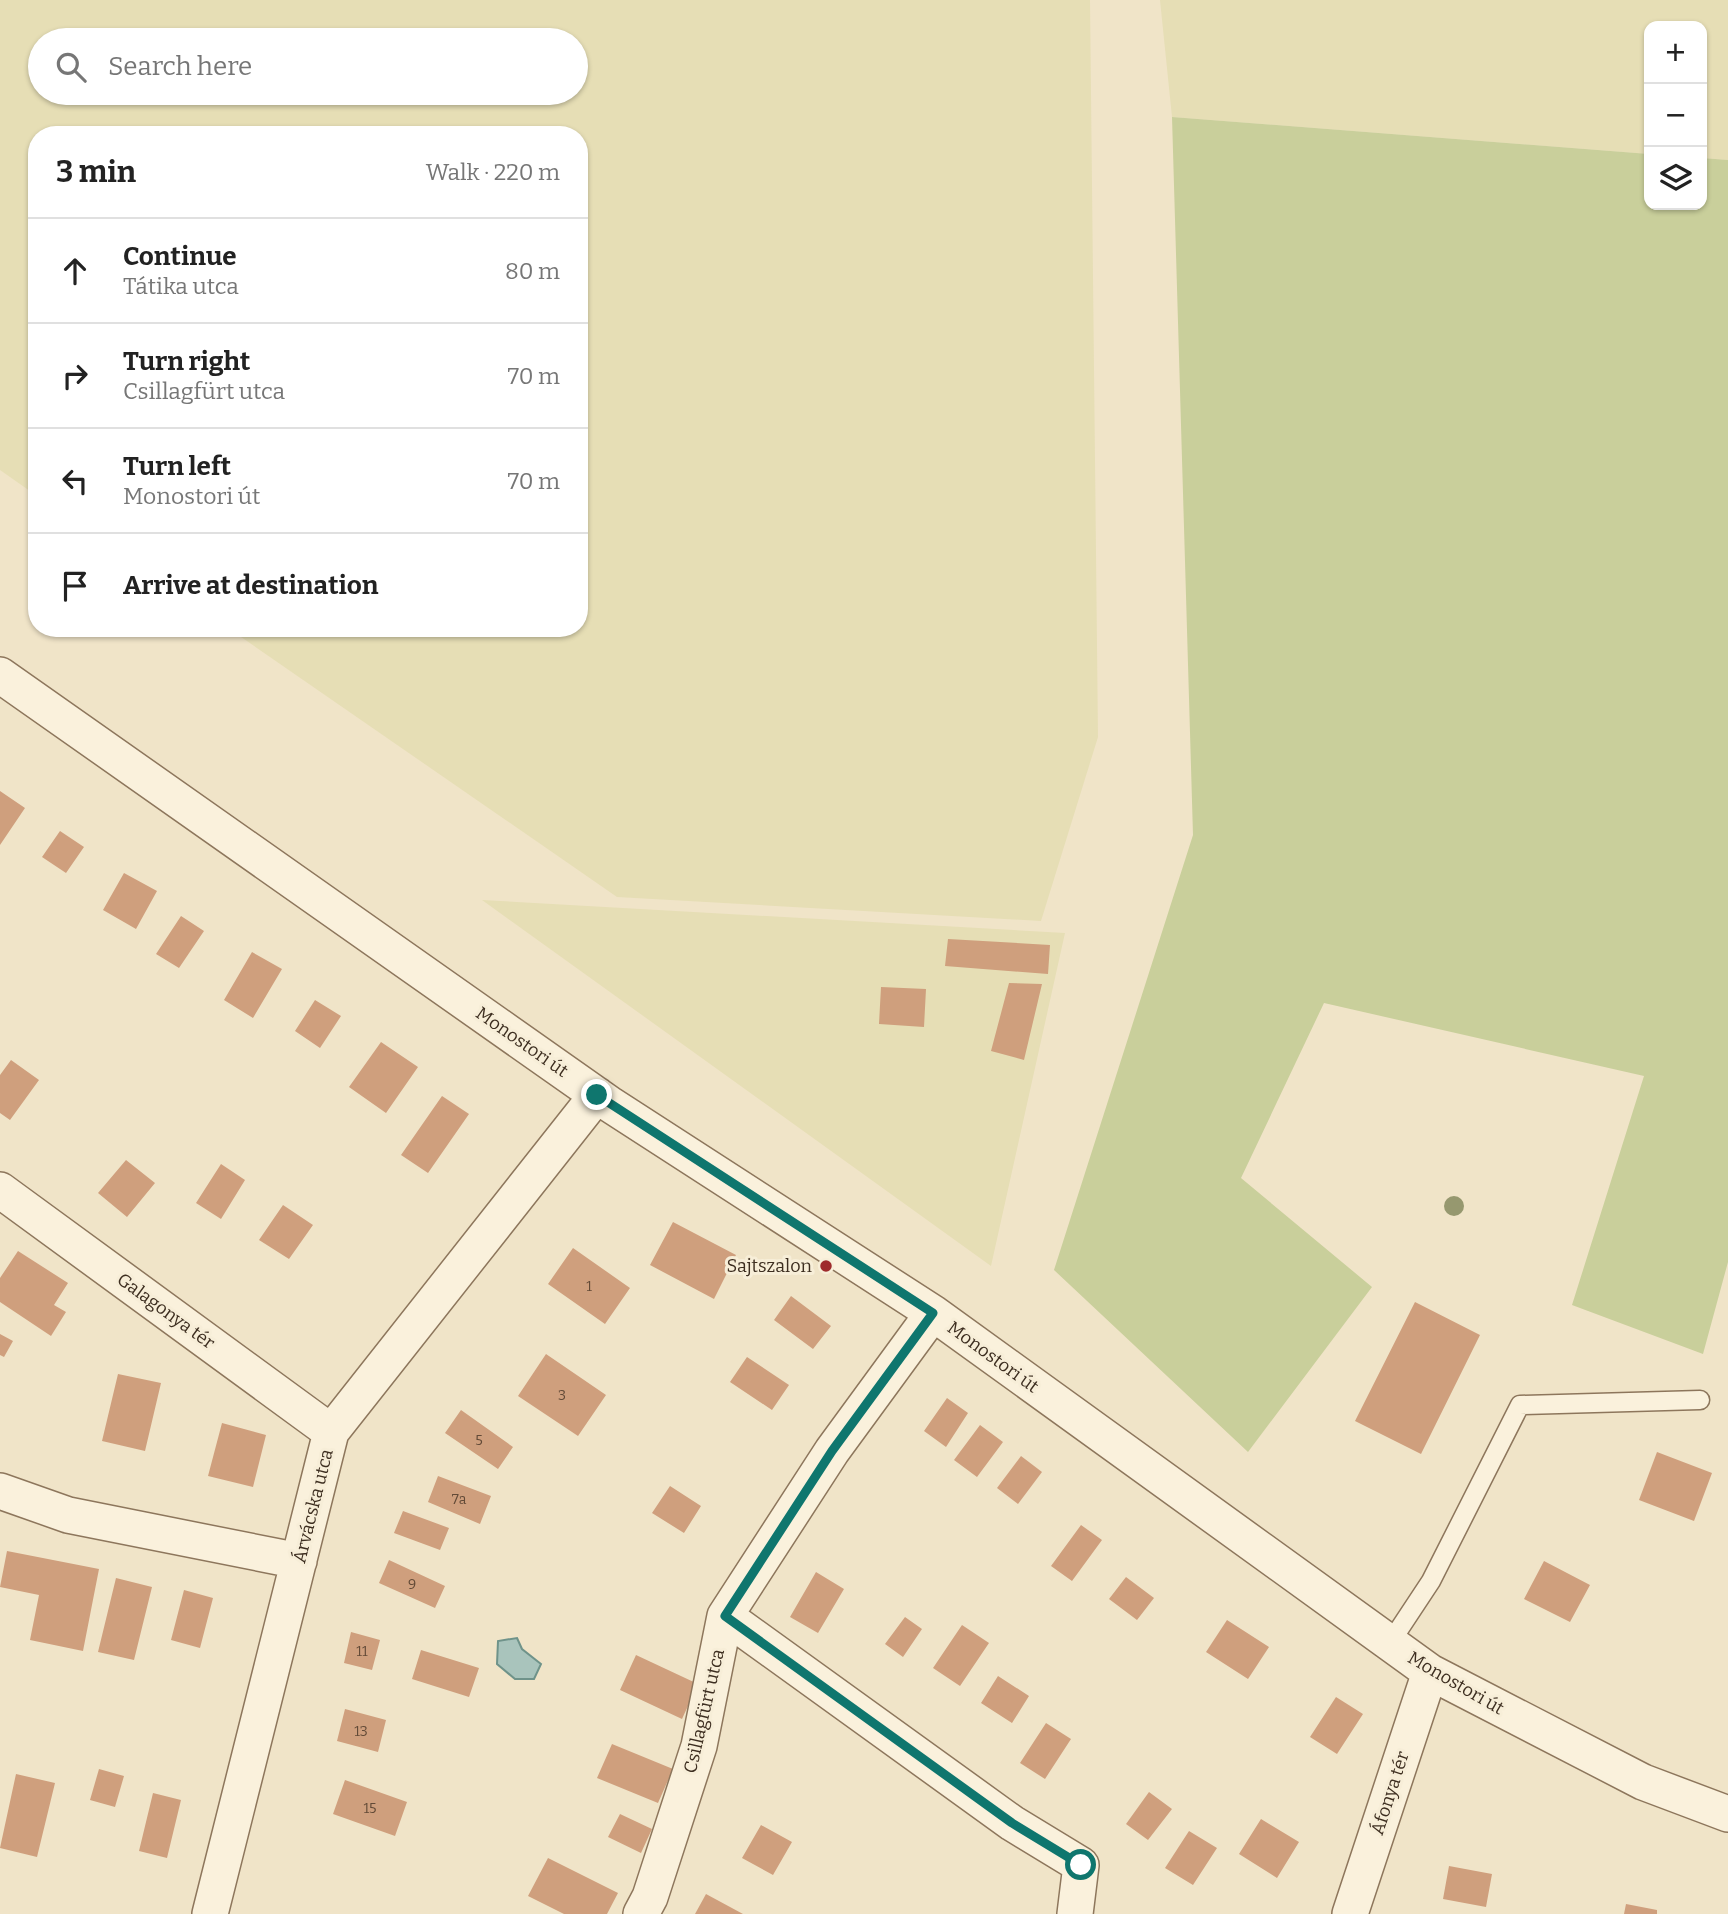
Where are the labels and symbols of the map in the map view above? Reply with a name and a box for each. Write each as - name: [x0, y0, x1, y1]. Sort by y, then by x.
- street label: Monostori út: [472, 1002, 573, 1082]
- route end: [581, 1079, 612, 1110]
- place label: Sajtszalon: [727, 1255, 813, 1277]
- marker: Sajtszalon: [818, 1258, 834, 1274]
- street label: Galagonya tér: [113, 1268, 219, 1354]
- house number: 1: [586, 1278, 592, 1295]
- street label: Monostori út: [943, 1317, 1043, 1398]
- house number: 3: [558, 1387, 566, 1404]
- house number: 5: [475, 1432, 483, 1449]
- street label: Árvácska utca: [288, 1447, 338, 1565]
- house number: 7a: [452, 1491, 467, 1508]
- house number: 9: [408, 1576, 416, 1593]
- house number: 11: [356, 1643, 368, 1660]
- street label: Csillagfürt utca: [679, 1647, 729, 1775]
- street label: Monostori út: [1404, 1647, 1508, 1720]
- house number: 13: [354, 1723, 368, 1740]
- street label: Áfonya tér: [1366, 1748, 1414, 1837]
- house number: 15: [363, 1800, 377, 1817]
- route start: [1065, 1849, 1096, 1880]

